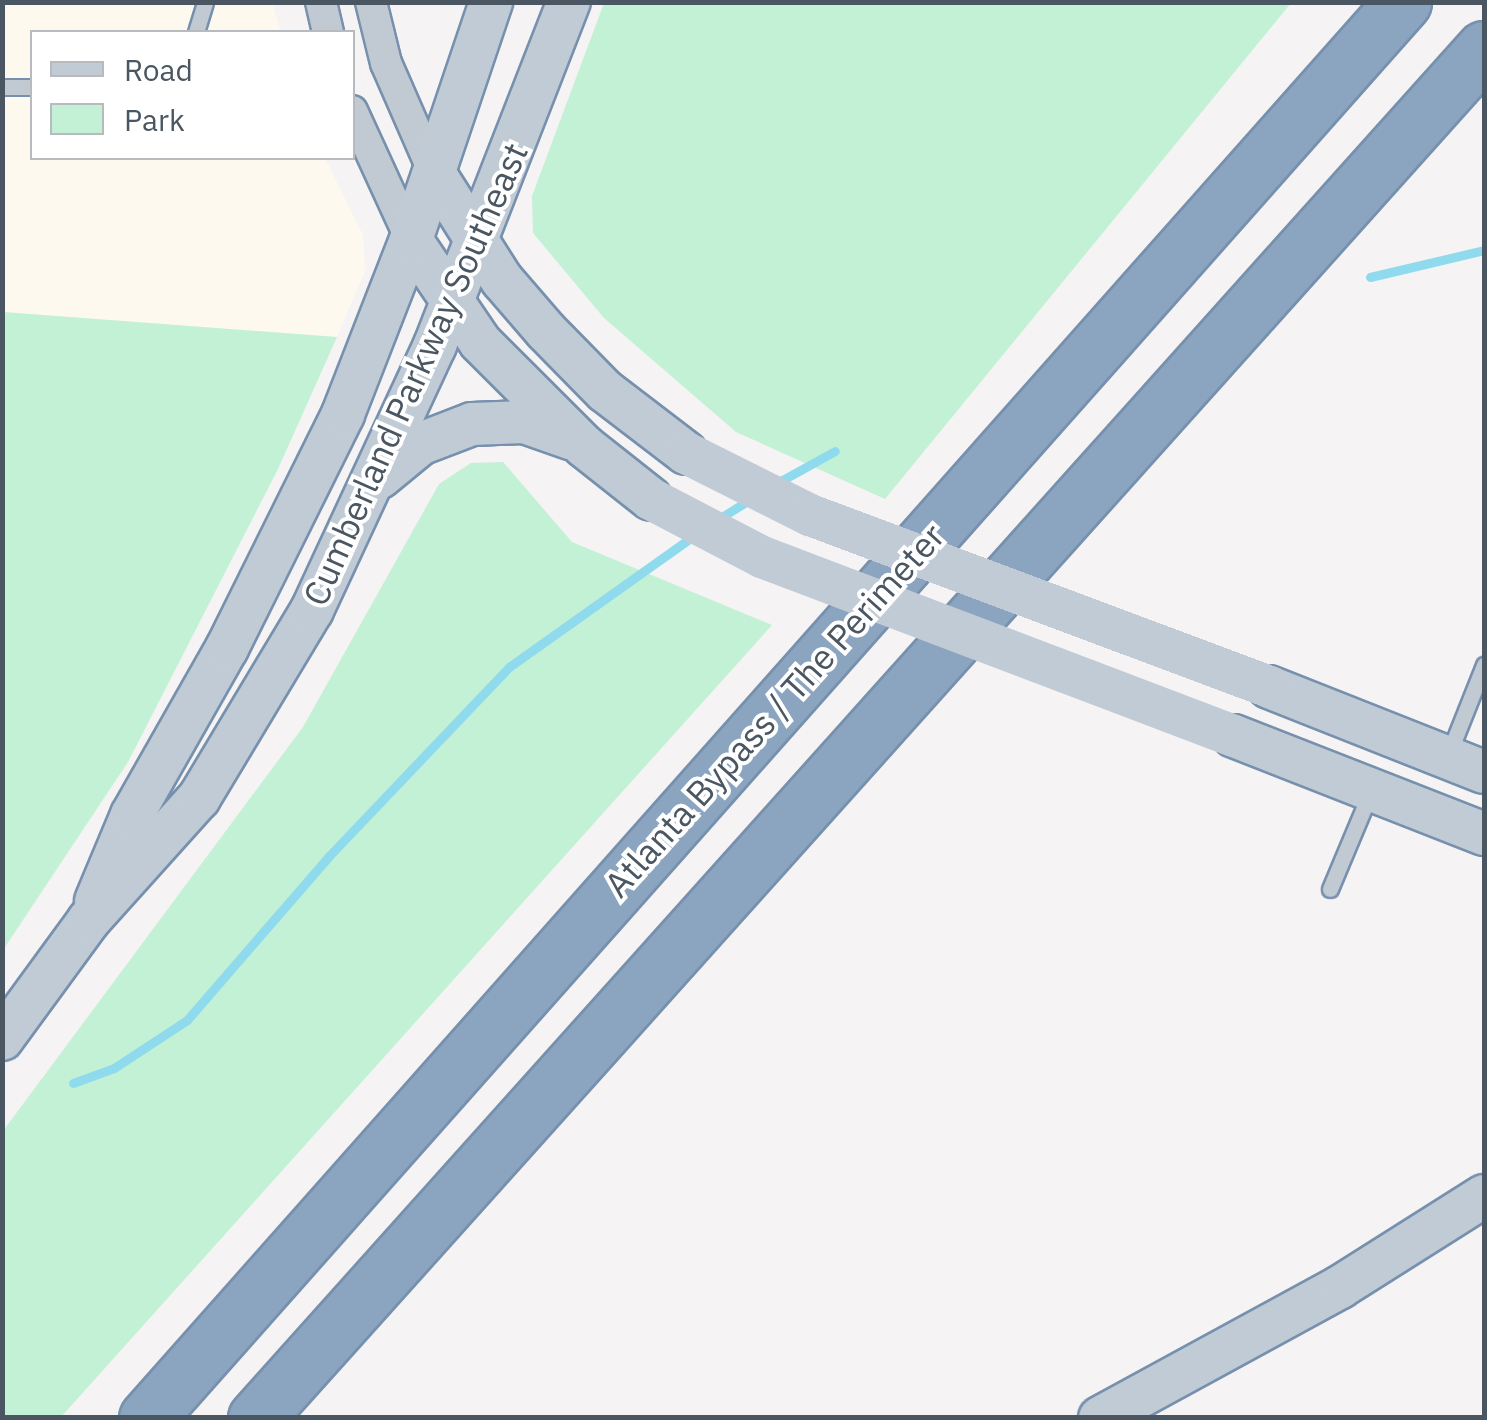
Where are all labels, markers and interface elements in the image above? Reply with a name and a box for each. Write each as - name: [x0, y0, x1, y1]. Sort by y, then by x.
- legend: [30, 30, 355, 160]
- text: Road: [124, 50, 193, 89]
- text: Park: [124, 100, 185, 139]
- street label: Cumberland Parkway Southeast: [294, 136, 536, 612]
- street label: Atlanta Bypass / The Perimeter: [595, 515, 953, 905]

